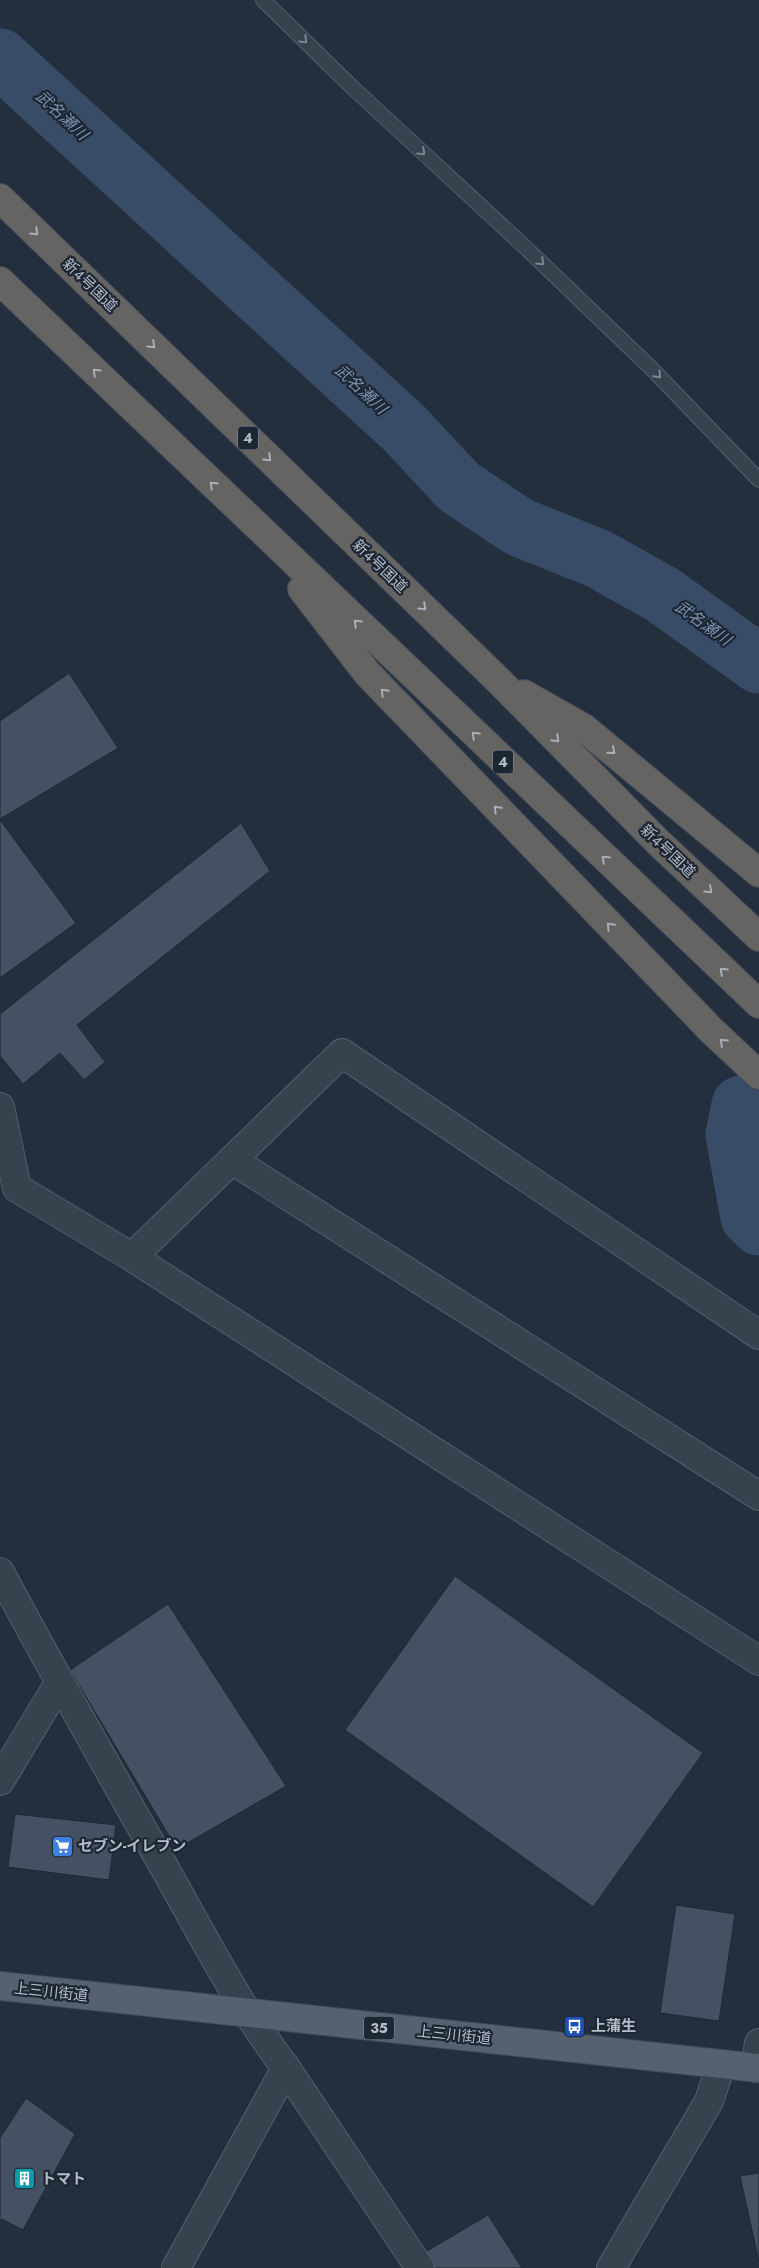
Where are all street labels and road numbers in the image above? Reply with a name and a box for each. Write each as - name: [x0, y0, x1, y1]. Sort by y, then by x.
- street label: 新4号国道: [58, 253, 122, 317]
- road number: 4: [238, 426, 258, 449]
- street label: 新4号国道: [348, 534, 412, 598]
- road number: 4: [493, 750, 513, 774]
- street label: 新4号国道: [636, 819, 700, 883]
- street label: 上三川街道: [13, 1977, 89, 2007]
- road number: 35: [364, 2016, 394, 2040]
- street label: 上三川街道: [416, 2020, 492, 2050]

